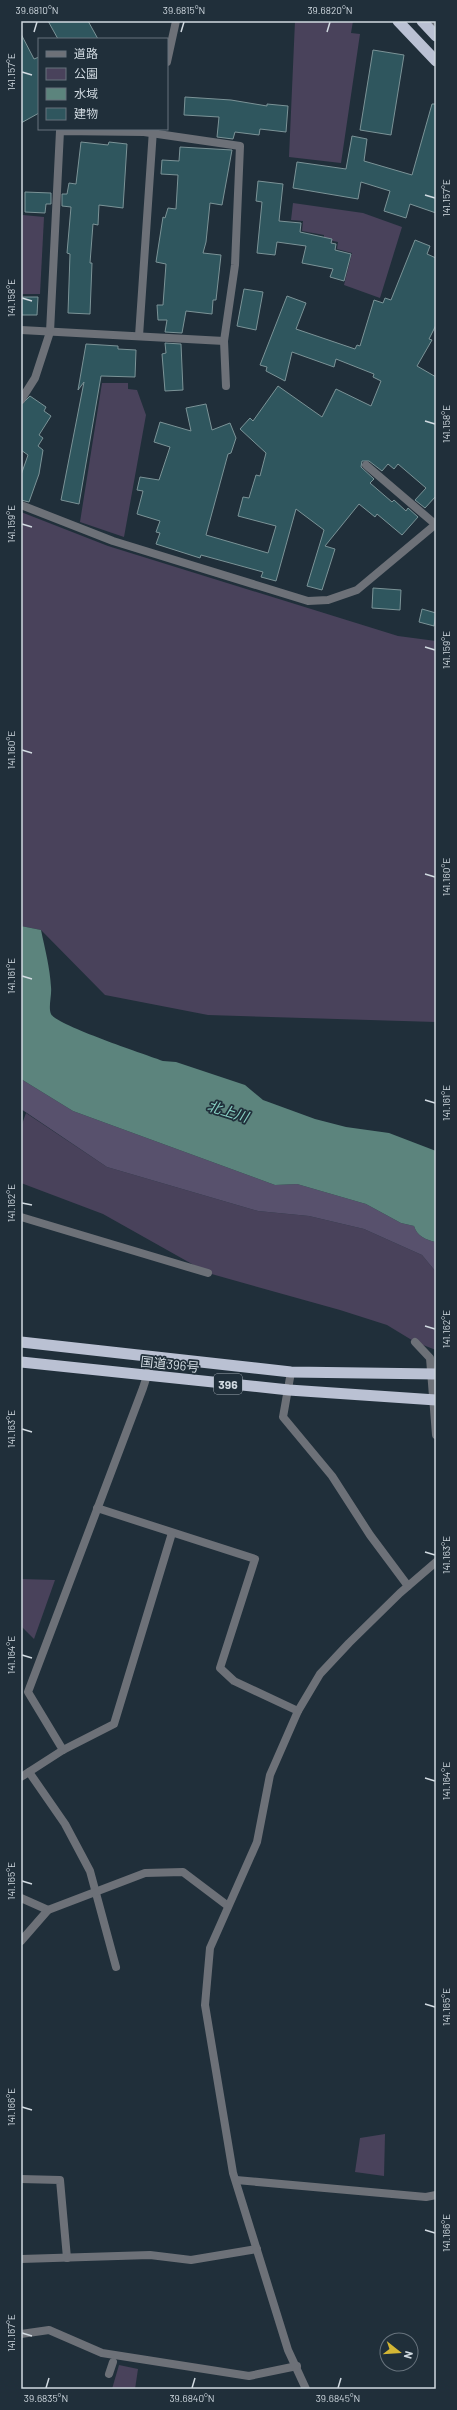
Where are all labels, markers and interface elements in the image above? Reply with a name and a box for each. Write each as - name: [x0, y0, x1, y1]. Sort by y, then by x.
- text: 39.6810°N: [16, 4, 58, 16]
- text: 39.6815°N: [163, 4, 205, 16]
- text: 39.6820°N: [307, 4, 353, 16]
- legend: [38, 38, 168, 130]
- text: 道路: [74, 46, 98, 60]
- text: 141.157°E: [5, 53, 17, 91]
- text: 公園: [74, 66, 98, 80]
- text: 水域: [74, 86, 98, 100]
- text: 建物: [74, 106, 98, 120]
- text: 141.157°E: [440, 179, 452, 217]
- text: 141.158°E: [5, 279, 17, 317]
- text: 141.158°E: [440, 405, 452, 443]
- text: 141.159°E: [5, 505, 17, 543]
- text: 141.159°E: [440, 631, 452, 669]
- text: 141.160°E: [5, 731, 17, 769]
- text: 141.160°E: [440, 858, 452, 896]
- text: 141.161°E: [5, 958, 17, 994]
- text: 141.161°E: [440, 1085, 452, 1121]
- water label: 北上川: [205, 1097, 252, 1126]
- text: 141.162°E: [5, 1184, 17, 1222]
- text: 141.162°E: [440, 1310, 452, 1348]
- street label: 国道396号: [140, 1353, 200, 1375]
- road number: 396: [214, 1374, 242, 1394]
- text: 141.163°E: [5, 1410, 17, 1448]
- text: 141.163°E: [440, 1536, 452, 1574]
- text: 141.164°E: [5, 1636, 17, 1674]
- text: 141.164°E: [440, 1762, 452, 1800]
- text: 141.165°E: [5, 1862, 17, 1900]
- text: 141.165°E: [440, 1988, 452, 2026]
- text: 141.166°E: [5, 2088, 17, 2126]
- text: 141.166°E: [440, 2214, 452, 2252]
- text: 141.167°E: [5, 2314, 17, 2352]
- north arrow: [379, 2332, 419, 2372]
- text: N: [402, 2350, 416, 2360]
- text: 39.6835°N: [24, 2392, 68, 2404]
- text: 39.6840°N: [169, 2392, 215, 2404]
- text: 39.6845°N: [316, 2392, 360, 2404]

